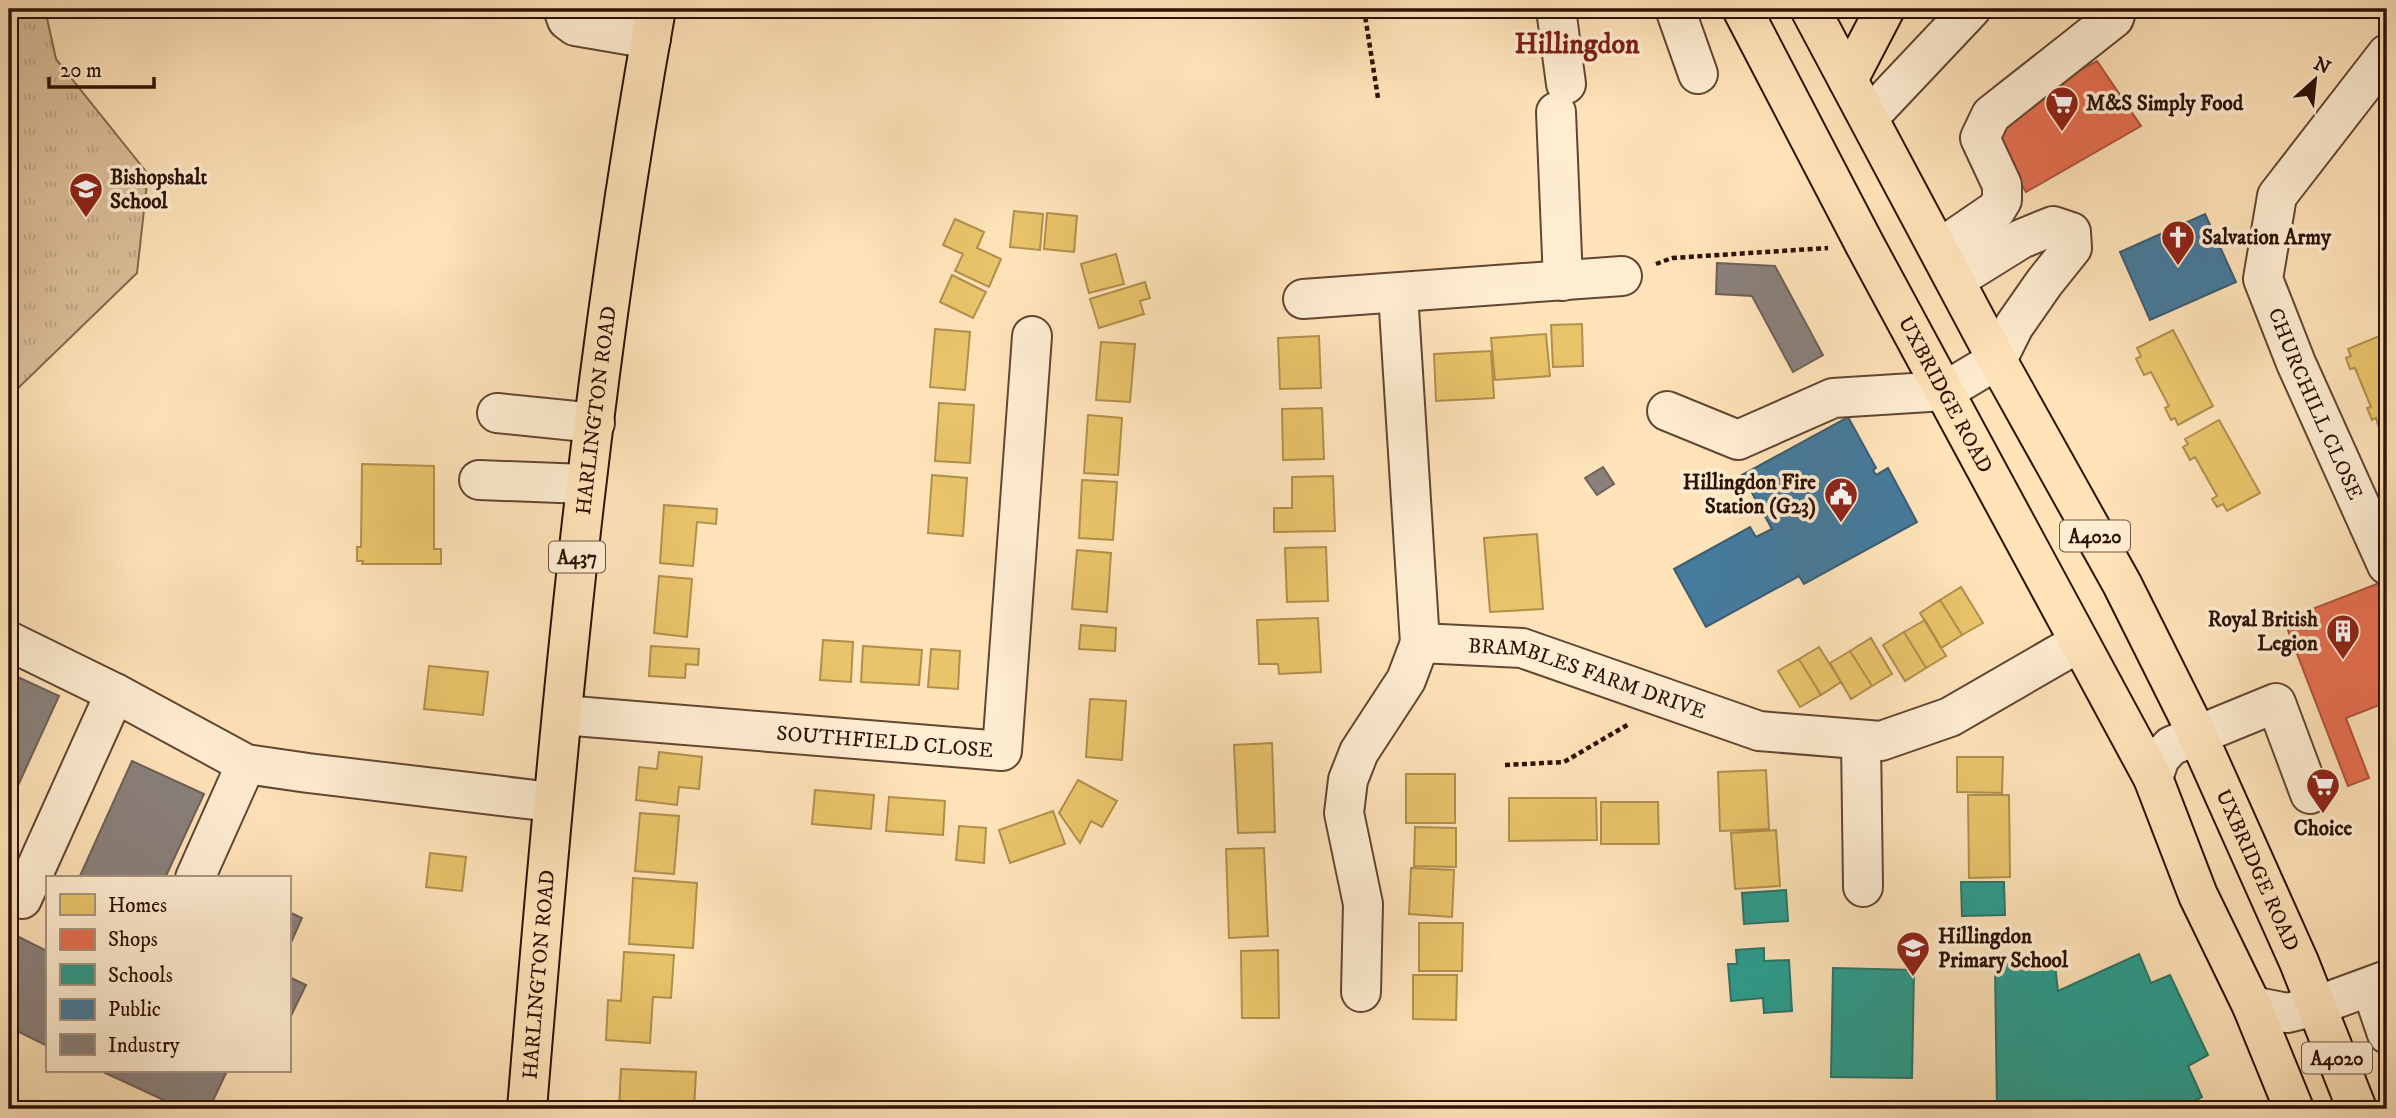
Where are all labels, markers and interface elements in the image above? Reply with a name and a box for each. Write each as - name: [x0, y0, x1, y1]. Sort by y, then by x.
- district label: Hillingdon: [1514, 27, 1640, 62]
- scale bar: [49, 46, 154, 90]
- north arrow: [2280, 46, 2350, 116]
- text: N: [2310, 52, 2335, 80]
- text: 20 m: [60, 58, 102, 84]
- supermarket icon: M&S Simply Food: [2043, 84, 2081, 133]
- place label: M&S Simply Food: [2086, 91, 2244, 117]
- place label: Bishopshalt School: [110, 165, 207, 215]
- school or university icon: Bishopshalt School: [67, 170, 105, 219]
- church icon: Salvation Army: [2159, 218, 2197, 267]
- place label: Salvation Army: [2202, 225, 2332, 251]
- street label: HARLINGTON ROAD: [571, 304, 623, 516]
- street label: CHURCHILL CLOSE: [2262, 304, 2368, 504]
- street label: UXBRIDGE ROAD: [1892, 312, 1998, 478]
- place label: Hillingdon Fire Station (G23): [1683, 470, 1816, 520]
- public building icon: Hillingdon Fire Station (G23): [1822, 475, 1860, 524]
- road number: A4020: [2060, 520, 2130, 552]
- road number: A437: [549, 542, 605, 572]
- place label: Royal British Legion: [2208, 607, 2319, 657]
- building icon: Royal British Legion: [2324, 612, 2362, 661]
- street label: BRAMBLES FARM DRIVE: [1468, 633, 1709, 725]
- street label: SOUTHFIELD CLOSE: [776, 721, 994, 764]
- supermarket icon: Choice: [2304, 766, 2342, 815]
- street label: UXBRIDGE ROAD: [2209, 785, 2304, 955]
- place label: Choice: [2294, 816, 2352, 842]
- street label: HARLINGTON ROAD: [517, 869, 561, 1080]
- legend: [46, 876, 290, 1072]
- text: Homes: [108, 893, 167, 919]
- place label: Hillingdon Primary School: [1938, 924, 2069, 974]
- text: Shops: [108, 927, 158, 953]
- school or university icon: Hillingdon Primary School: [1894, 929, 1932, 978]
- text: Schools: [108, 963, 173, 989]
- text: Public: [108, 997, 161, 1023]
- text: Industry: [108, 1033, 181, 1059]
- road number: A4020: [2302, 1042, 2372, 1074]

